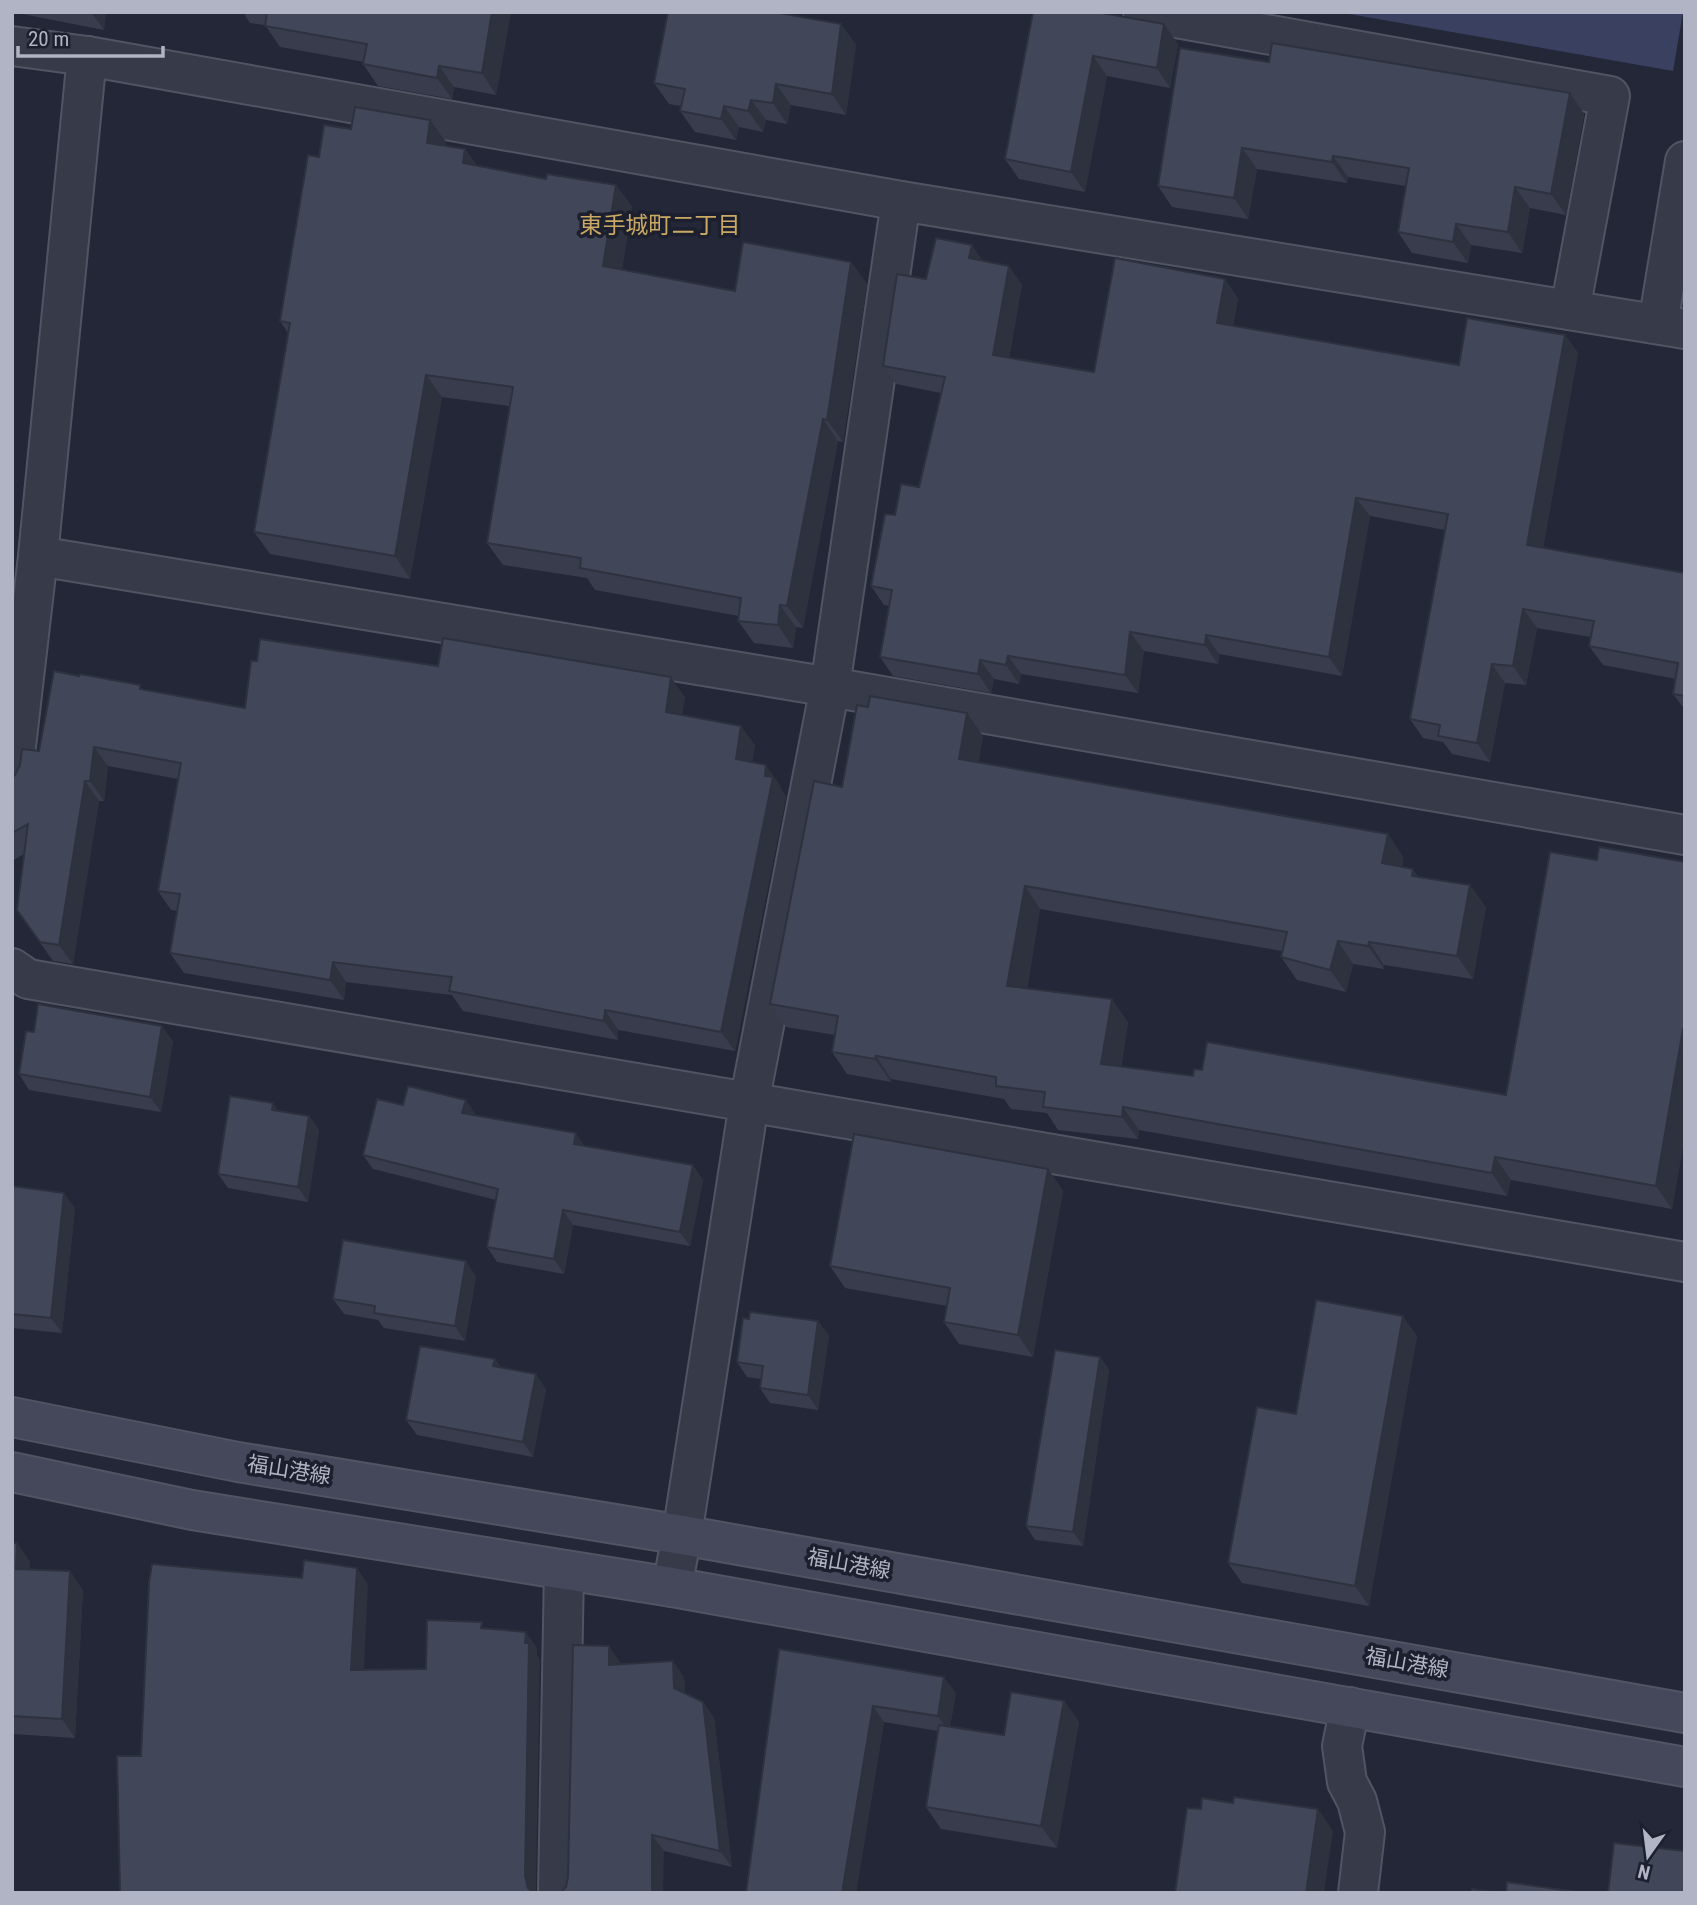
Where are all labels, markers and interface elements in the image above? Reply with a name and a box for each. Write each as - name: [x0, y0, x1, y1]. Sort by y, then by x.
- scale bar: [18, 14, 163, 58]
- text: 20 m: [28, 27, 69, 51]
- district label: 東手城町二丁目: [580, 212, 741, 239]
- street label: 福山港線: [246, 1452, 332, 1488]
- street label: 福山港線: [806, 1545, 892, 1583]
- street label: 福山港線: [1364, 1644, 1450, 1682]
- north arrow: [1613, 1821, 1683, 1891]
- text: N: [1636, 1859, 1652, 1885]

